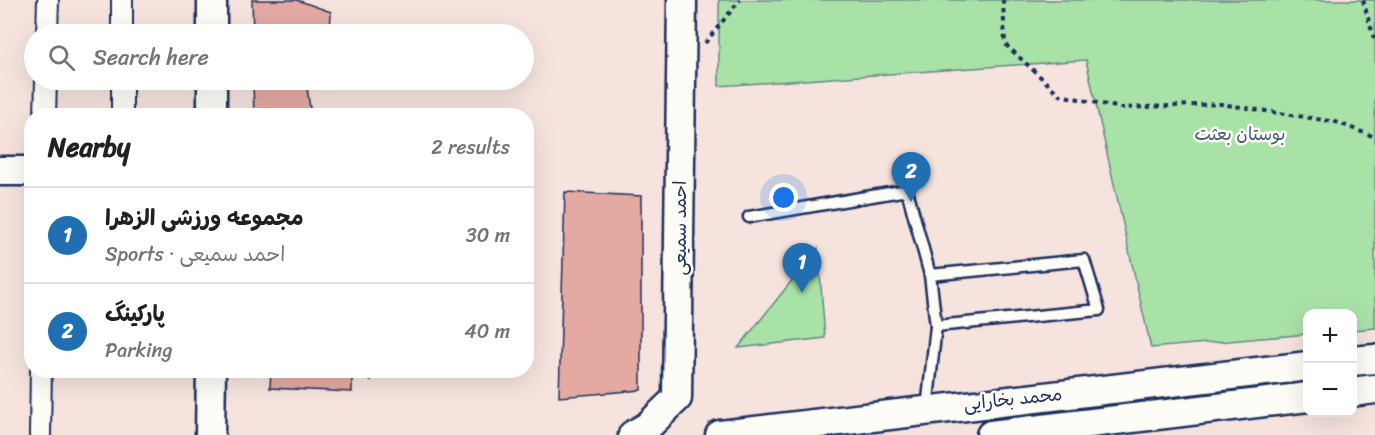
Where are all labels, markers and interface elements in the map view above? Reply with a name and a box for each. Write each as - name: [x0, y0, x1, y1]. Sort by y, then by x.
- search box: [24, 24, 534, 90]
- text: Search here: [93, 38, 209, 77]
- icon: search: [45, 41, 78, 74]
- park label: بوستان بعثت: [1194, 118, 1286, 150]
- text: Nearby: [48, 124, 130, 170]
- text: 2 results: [431, 130, 510, 165]
- pin: 2: [892, 152, 930, 202]
- street label: احمد سمیعی: [664, 180, 696, 276]
- your location: [769, 183, 798, 212]
- text: مجموعه ورزشی الزهرا: [105, 198, 303, 237]
- text: 1: [63, 218, 72, 253]
- text: 30 m: [466, 218, 510, 253]
- text: Sports · احمد سمیعی: [105, 237, 285, 272]
- pin: 1: [782, 244, 822, 293]
- text: پارکینگ: [105, 294, 165, 333]
- map controls: [1303, 309, 1357, 417]
- button: +: [1303, 309, 1357, 363]
- text: 2: [62, 314, 73, 349]
- text: 40 m: [464, 314, 510, 349]
- text: Parking: [105, 333, 172, 368]
- button: −: [1303, 363, 1357, 417]
- street label: محمد بخارایی: [962, 378, 1064, 420]

